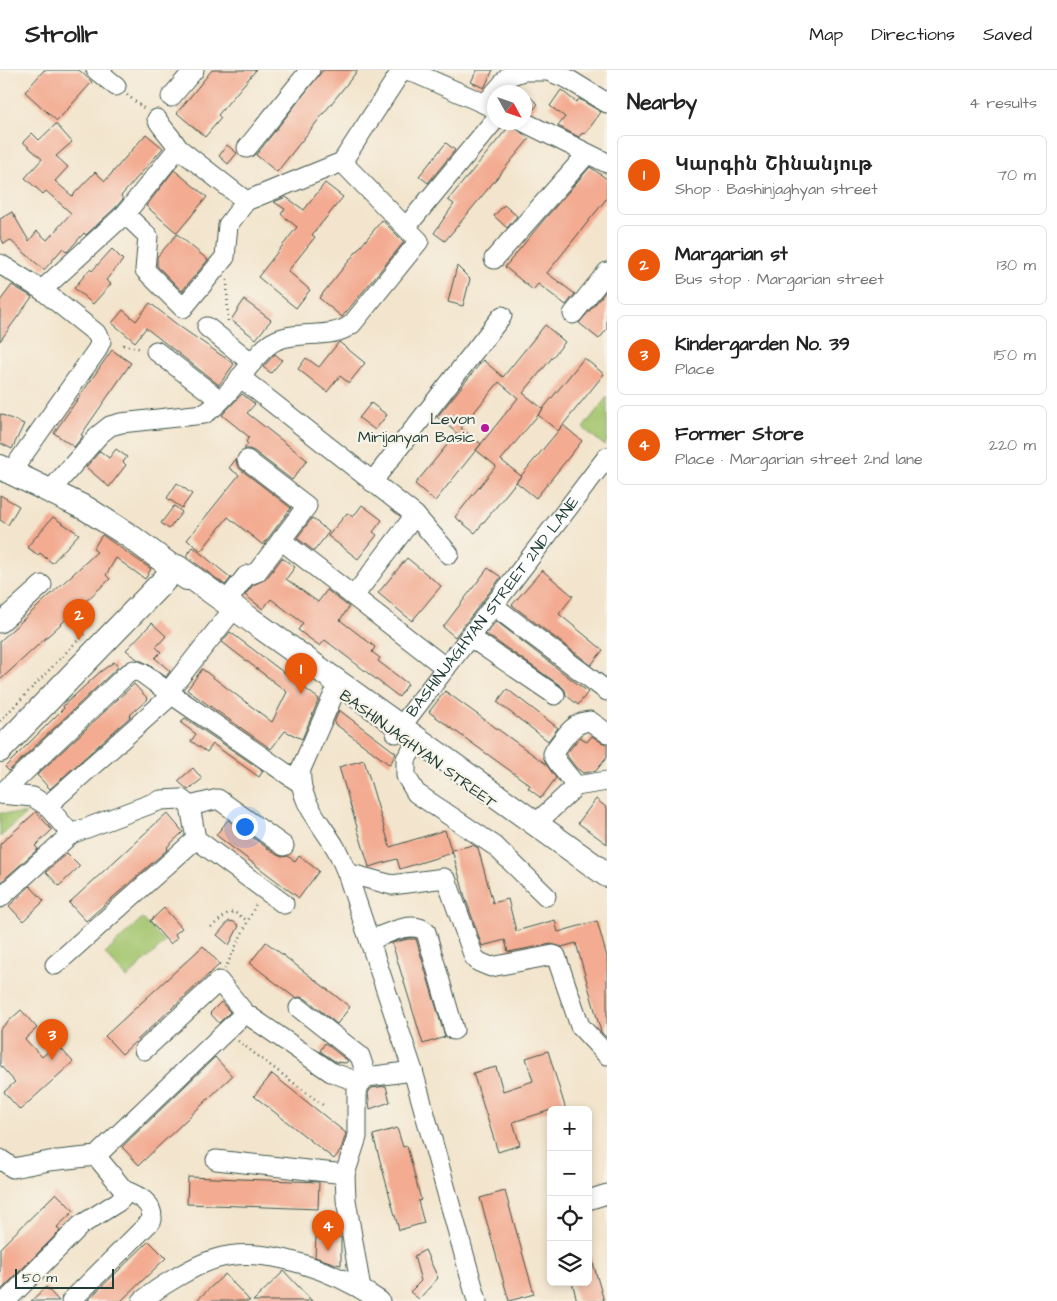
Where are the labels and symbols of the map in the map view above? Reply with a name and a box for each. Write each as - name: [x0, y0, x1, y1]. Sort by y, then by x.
- north arrow: [487, 85, 532, 130]
- place label: Levon Mirijanyan Basic: [358, 408, 475, 449]
- marker: Levon Mirijanyan Basic: [479, 422, 491, 434]
- street label: BASHINJAGHYAN STREET 2ND LANE: [401, 491, 584, 722]
- pin: 2: [63, 599, 95, 640]
- pin: 1: [285, 653, 317, 694]
- street label: BASHINJAGHYAN STREET: [335, 684, 501, 814]
- your location: [232, 814, 258, 840]
- pin: 3: [36, 1019, 68, 1060]
- pin: 4: [312, 1210, 344, 1251]
- scale bar: [15, 1266, 114, 1289]

